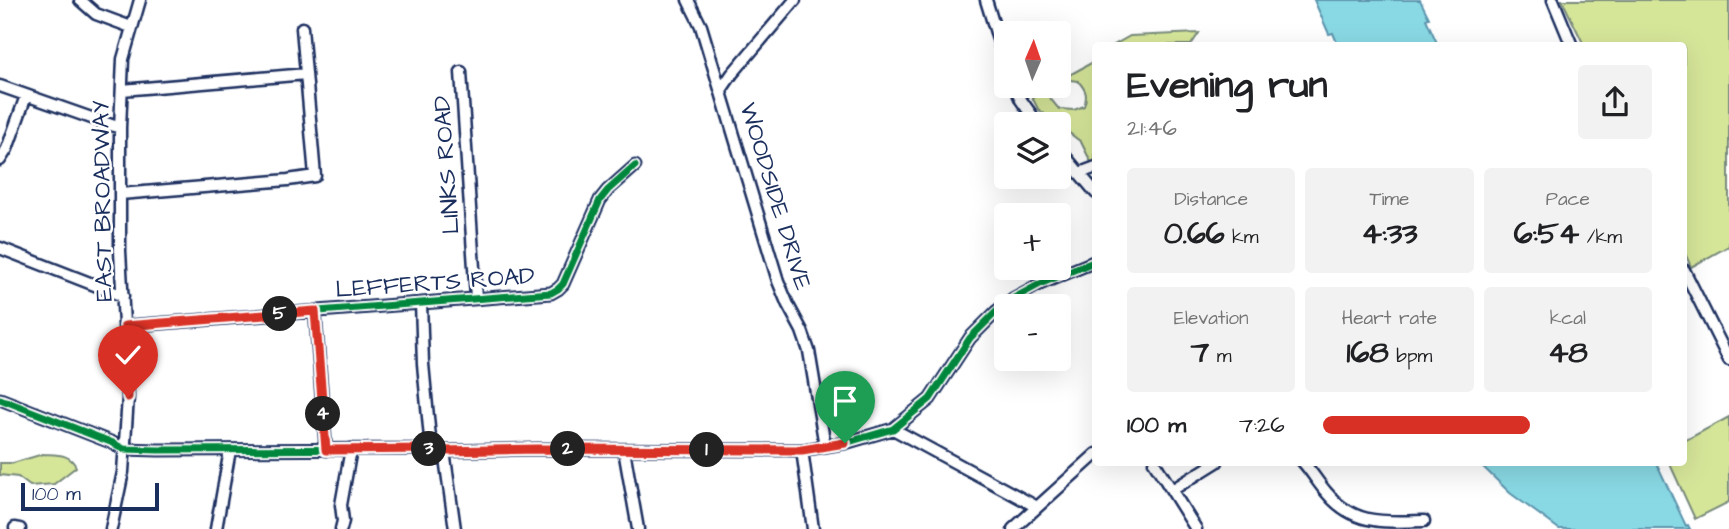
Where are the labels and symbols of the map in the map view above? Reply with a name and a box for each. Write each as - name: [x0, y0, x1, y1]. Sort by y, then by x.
- north arrow: [994, 21, 1071, 98]
- street label: LINKS ROAD: [425, 94, 469, 235]
- street label: WOODSIDE DRIVE: [730, 98, 820, 294]
- street label: EAST BROADWAY: [84, 100, 122, 302]
- street label: LEFFERTS ROAD: [334, 259, 536, 307]
- pin: 5: [262, 296, 298, 332]
- pin: [98, 325, 158, 397]
- pin: [815, 371, 875, 443]
- pin: 4: [306, 396, 340, 432]
- pin: 3: [412, 432, 446, 466]
- pin: 2: [550, 432, 586, 466]
- pin: 1: [690, 433, 724, 468]
- scale bar: [21, 480, 159, 512]

